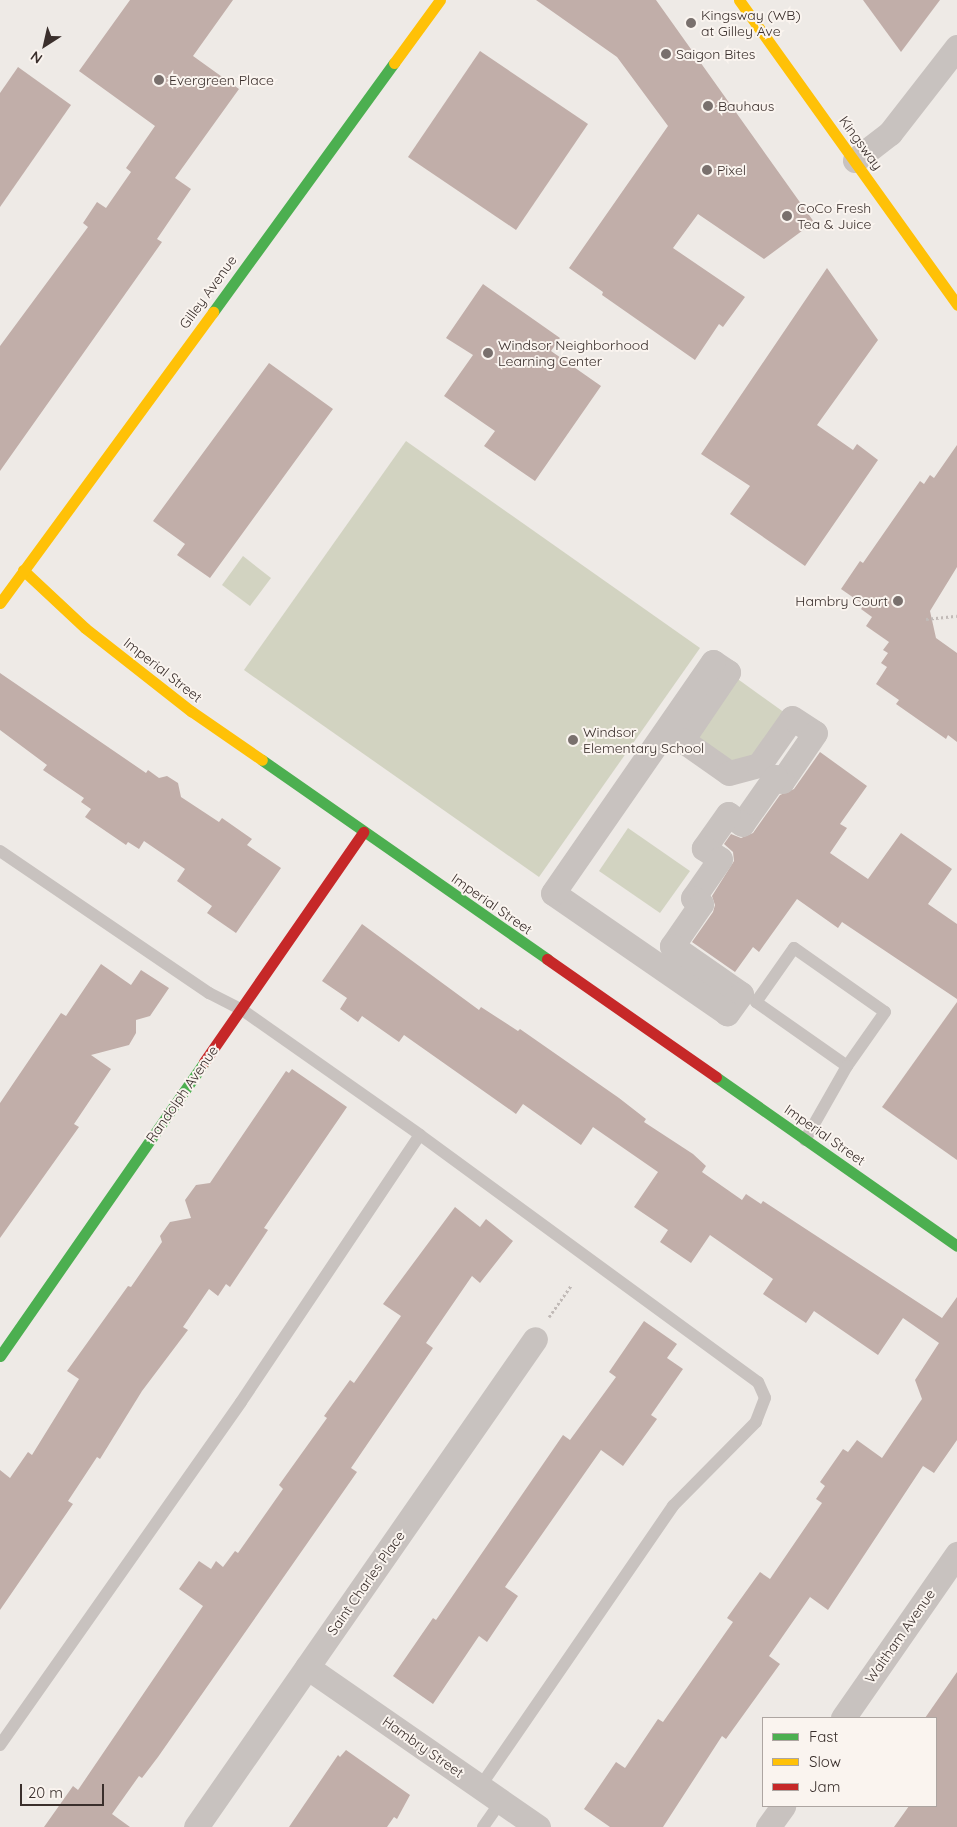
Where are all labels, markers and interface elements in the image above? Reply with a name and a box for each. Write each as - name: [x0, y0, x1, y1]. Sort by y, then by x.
- place label: Kingsway (WB) at Gilley Ave: [701, 7, 801, 40]
- marker: Kingsway (WB) at Gilley Ave: [685, 17, 697, 29]
- north arrow: [20, 20, 70, 70]
- place label: Saigon Bites: [676, 46, 755, 62]
- text: N: [27, 47, 46, 68]
- marker: Saigon Bites: [660, 48, 672, 60]
- place label: Evergreen Place: [169, 72, 274, 88]
- marker: Evergreen Place: [153, 74, 165, 86]
- place label: Bauhaus: [718, 98, 774, 114]
- marker: Bauhaus: [702, 100, 714, 112]
- street label: Kingsway: [836, 113, 886, 173]
- place label: Pixel: [717, 162, 746, 178]
- marker: Pixel: [701, 164, 713, 176]
- place label: CoCo Fresh Tea & Juice: [797, 200, 872, 232]
- marker: CoCo Fresh Tea & Juice: [781, 210, 793, 222]
- street label: Gilley Avenue: [176, 252, 240, 332]
- place label: Windsor Neighborhood Learning Center: [498, 337, 649, 370]
- marker: Windsor Neighborhood Learning Center: [482, 347, 494, 359]
- place label: Hambry Court: [795, 593, 888, 609]
- marker: Hambry Court: [892, 595, 904, 607]
- street label: Imperial Street: [120, 634, 206, 706]
- place label: Windsor Elementary School: [583, 724, 704, 756]
- marker: Windsor Elementary School: [567, 734, 579, 746]
- street label: Imperial Street: [448, 870, 536, 938]
- street label: Randolph Avenue: [142, 1042, 222, 1146]
- street label: Imperial Street: [781, 1101, 869, 1169]
- street label: Saint Charles Place: [324, 1528, 408, 1638]
- street label: Waltham Avenue: [861, 1586, 939, 1686]
- street label: Hambry Street: [379, 1713, 467, 1781]
- legend: [762, 1717, 937, 1807]
- text: Fast: [809, 1727, 838, 1746]
- text: Slow: [809, 1752, 841, 1771]
- scale bar: [22, 1774, 106, 1806]
- text: Jam: [809, 1777, 840, 1796]
- text: 20 m: [28, 1783, 63, 1802]

